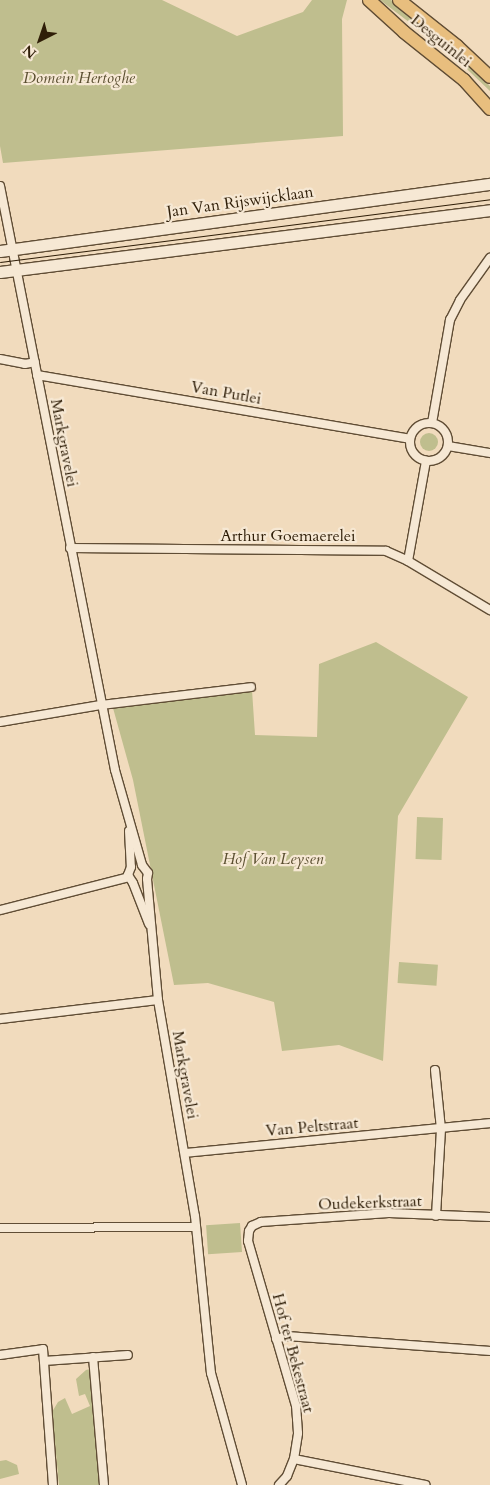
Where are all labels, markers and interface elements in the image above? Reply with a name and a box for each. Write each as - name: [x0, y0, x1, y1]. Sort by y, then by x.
- street label: Desguinlei: [407, 11, 475, 71]
- north arrow: [15, 15, 65, 65]
- text: N: [19, 41, 41, 63]
- park label: Domein Hertoghe: [23, 68, 135, 88]
- street label: Jan Van Rijswijcklaan: [165, 182, 315, 222]
- street label: Van Putlei: [189, 377, 263, 409]
- street label: Markgravelei: [46, 397, 82, 489]
- street label: Arthur Goemaerelei: [220, 526, 356, 546]
- park label: Hof Van Leysen: [223, 849, 323, 869]
- street label: Markgravelei: [168, 1029, 202, 1121]
- street label: Van Peltstraat: [265, 1113, 359, 1141]
- street label: Oudekerkstraat: [318, 1192, 422, 1214]
- street label: Hof ter Bekestraat: [268, 1291, 318, 1415]

